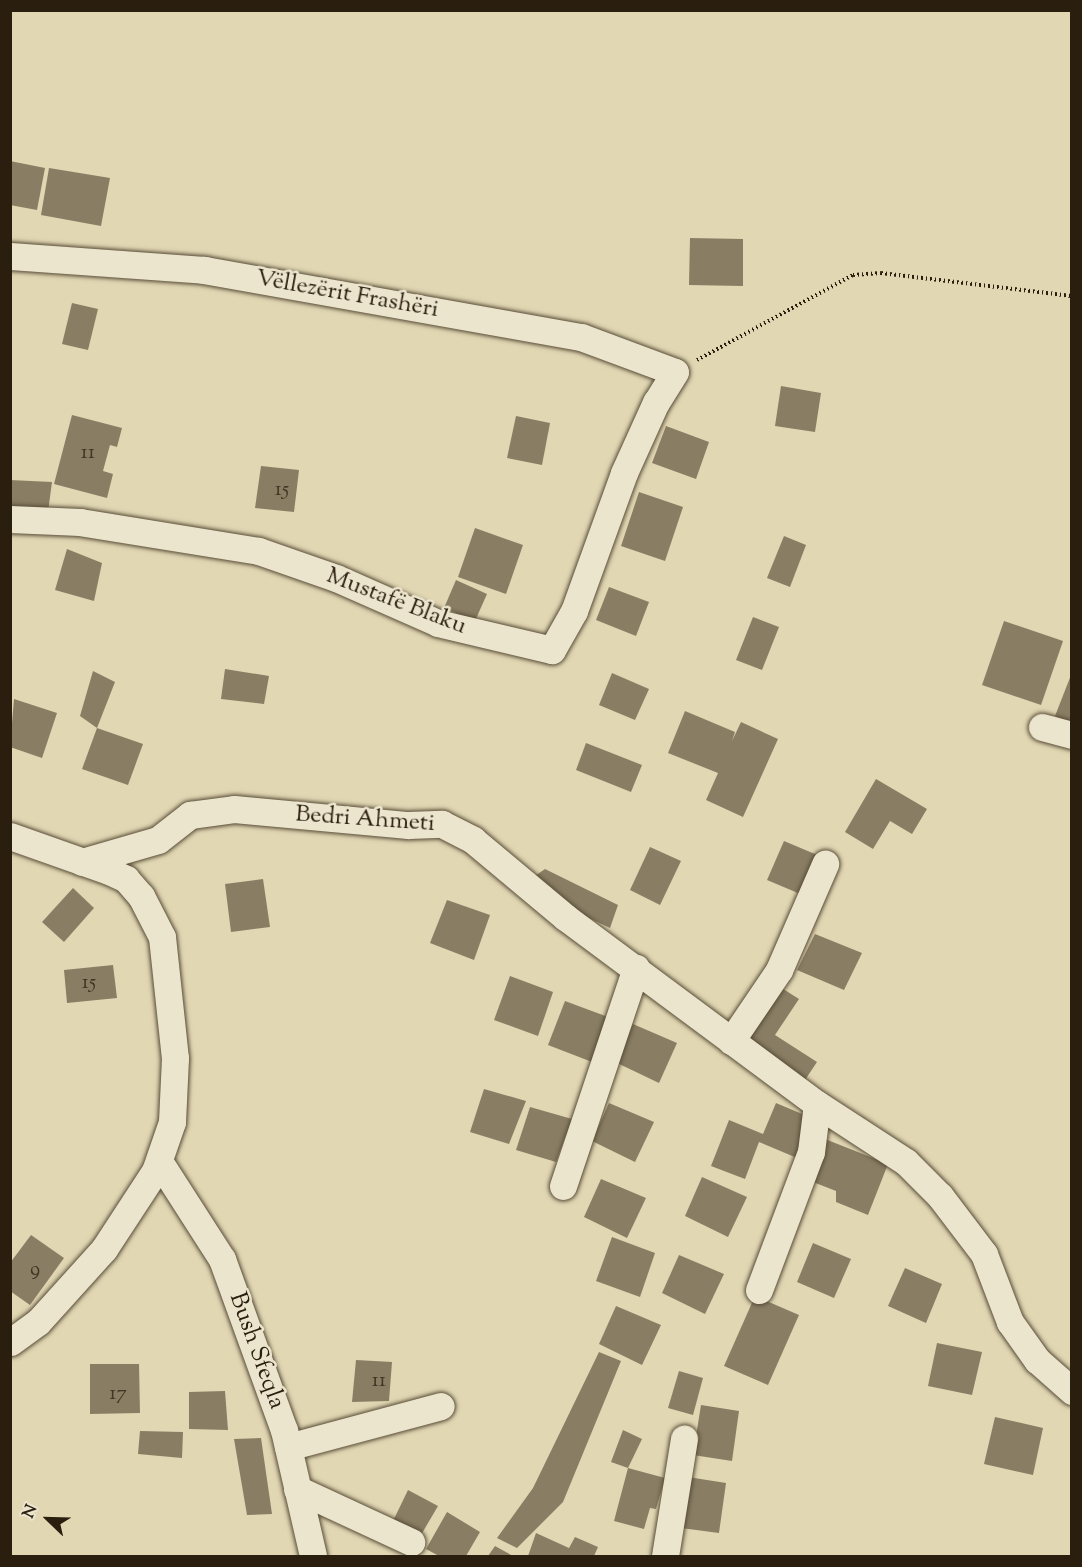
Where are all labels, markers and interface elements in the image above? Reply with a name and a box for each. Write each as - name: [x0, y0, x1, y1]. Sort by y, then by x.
- street label: Vëllezërit Frashëri: [253, 265, 441, 325]
- house number: 11: [81, 440, 95, 466]
- house number: 15: [275, 477, 289, 503]
- street label: Mustafë Blaku: [322, 562, 470, 642]
- street label: Bedri Ahmeti: [294, 801, 436, 839]
- house number: 15: [82, 970, 96, 996]
- house number: 9: [30, 1257, 40, 1283]
- street label: Bush Sfeqla: [222, 1289, 290, 1413]
- house number: 11: [372, 1368, 386, 1394]
- house number: 17: [109, 1381, 127, 1407]
- north arrow: [18, 1489, 78, 1549]
- text: N: [18, 1501, 44, 1522]

